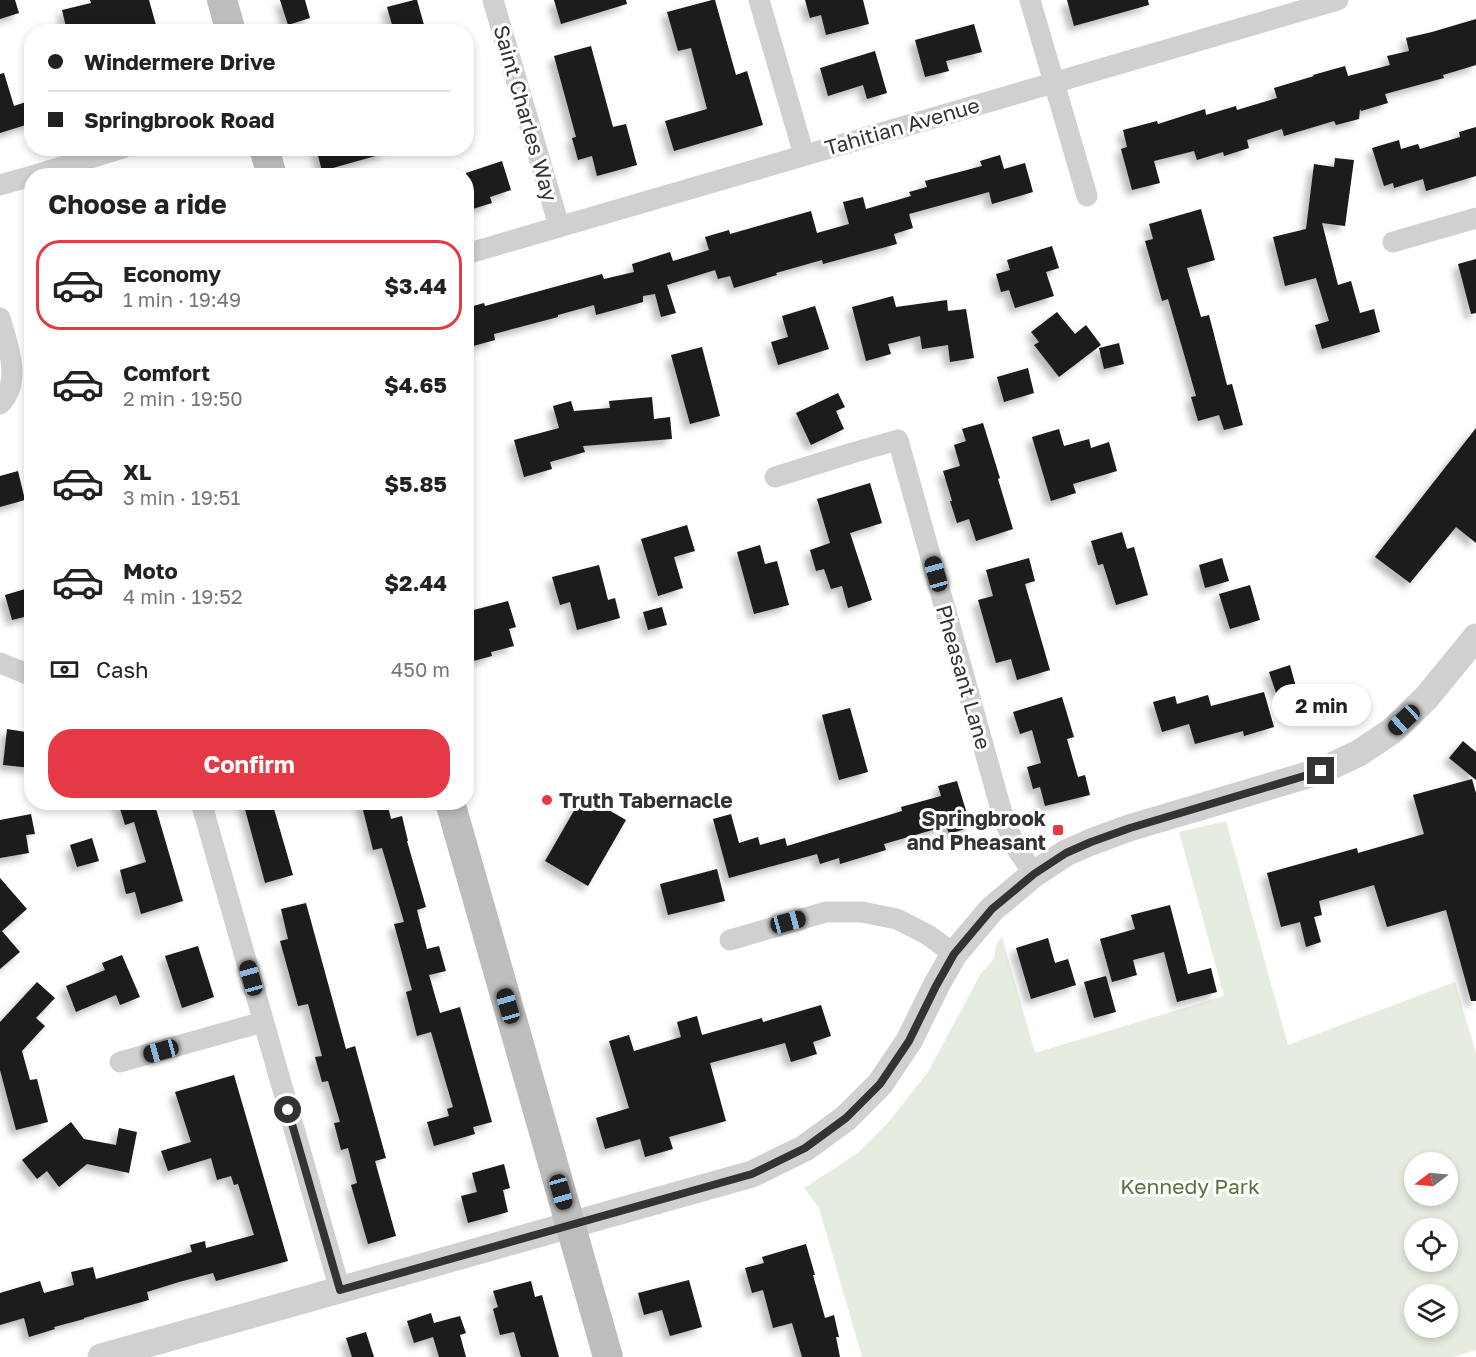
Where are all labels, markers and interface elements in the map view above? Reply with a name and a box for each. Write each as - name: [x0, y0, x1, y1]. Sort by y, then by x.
- street label: Saint Charles Way: [488, 22, 564, 204]
- text: Windermere Drive: [84, 48, 275, 75]
- street label: Tahitian Avenue: [822, 91, 982, 161]
- text: Springbrook Road: [84, 106, 275, 133]
- text: Choose a ride: [48, 188, 227, 220]
- icon: car: [51, 258, 105, 312]
- text: Economy: [123, 260, 221, 287]
- text: $3.44: [384, 272, 447, 299]
- text: 1 min · 19:49: [123, 287, 241, 311]
- icon: car: [51, 357, 105, 411]
- text: Comfort: [123, 359, 210, 386]
- text: $4.65: [384, 371, 447, 398]
- text: 2 min · 19:50: [123, 386, 243, 410]
- icon: car: [51, 456, 105, 510]
- text: XL: [123, 458, 151, 485]
- text: $5.85: [384, 470, 447, 497]
- text: 3 min · 19:51: [123, 485, 240, 509]
- car: [922, 554, 950, 594]
- icon: car: [51, 555, 105, 609]
- text: Moto: [123, 557, 178, 584]
- text: $2.44: [384, 569, 447, 596]
- text: 4 min · 19:52: [123, 584, 243, 608]
- street label: Pheasant Lane: [931, 602, 997, 752]
- icon: cash: [48, 653, 81, 686]
- text: Cash: [96, 656, 149, 683]
- text: 450 m: [391, 657, 450, 681]
- callout: 2 min: [1272, 684, 1370, 726]
- text: 2 min: [1295, 693, 1348, 717]
- car: [1385, 701, 1423, 739]
- button: Confirm: [48, 729, 450, 798]
- route end: [1307, 757, 1334, 784]
- place label: Truth Tabernacle: [559, 787, 733, 813]
- marker: Truth Tabernacle: [540, 793, 554, 807]
- place label: Springbrook and Pheasant: [907, 805, 1046, 855]
- marker: Springbrook and Pheasant: [1051, 823, 1065, 837]
- car: [768, 909, 808, 935]
- car: [237, 958, 265, 998]
- car: [494, 986, 522, 1026]
- car: [141, 1037, 181, 1065]
- route start: [274, 1096, 301, 1123]
- north arrow: [1404, 1152, 1458, 1206]
- map controls: [1404, 1152, 1458, 1338]
- car: [547, 1172, 575, 1212]
- park label: Kennedy Park: [1120, 1173, 1260, 1199]
- button: locate: [1404, 1218, 1458, 1272]
- button: layers: [1404, 1284, 1458, 1338]

